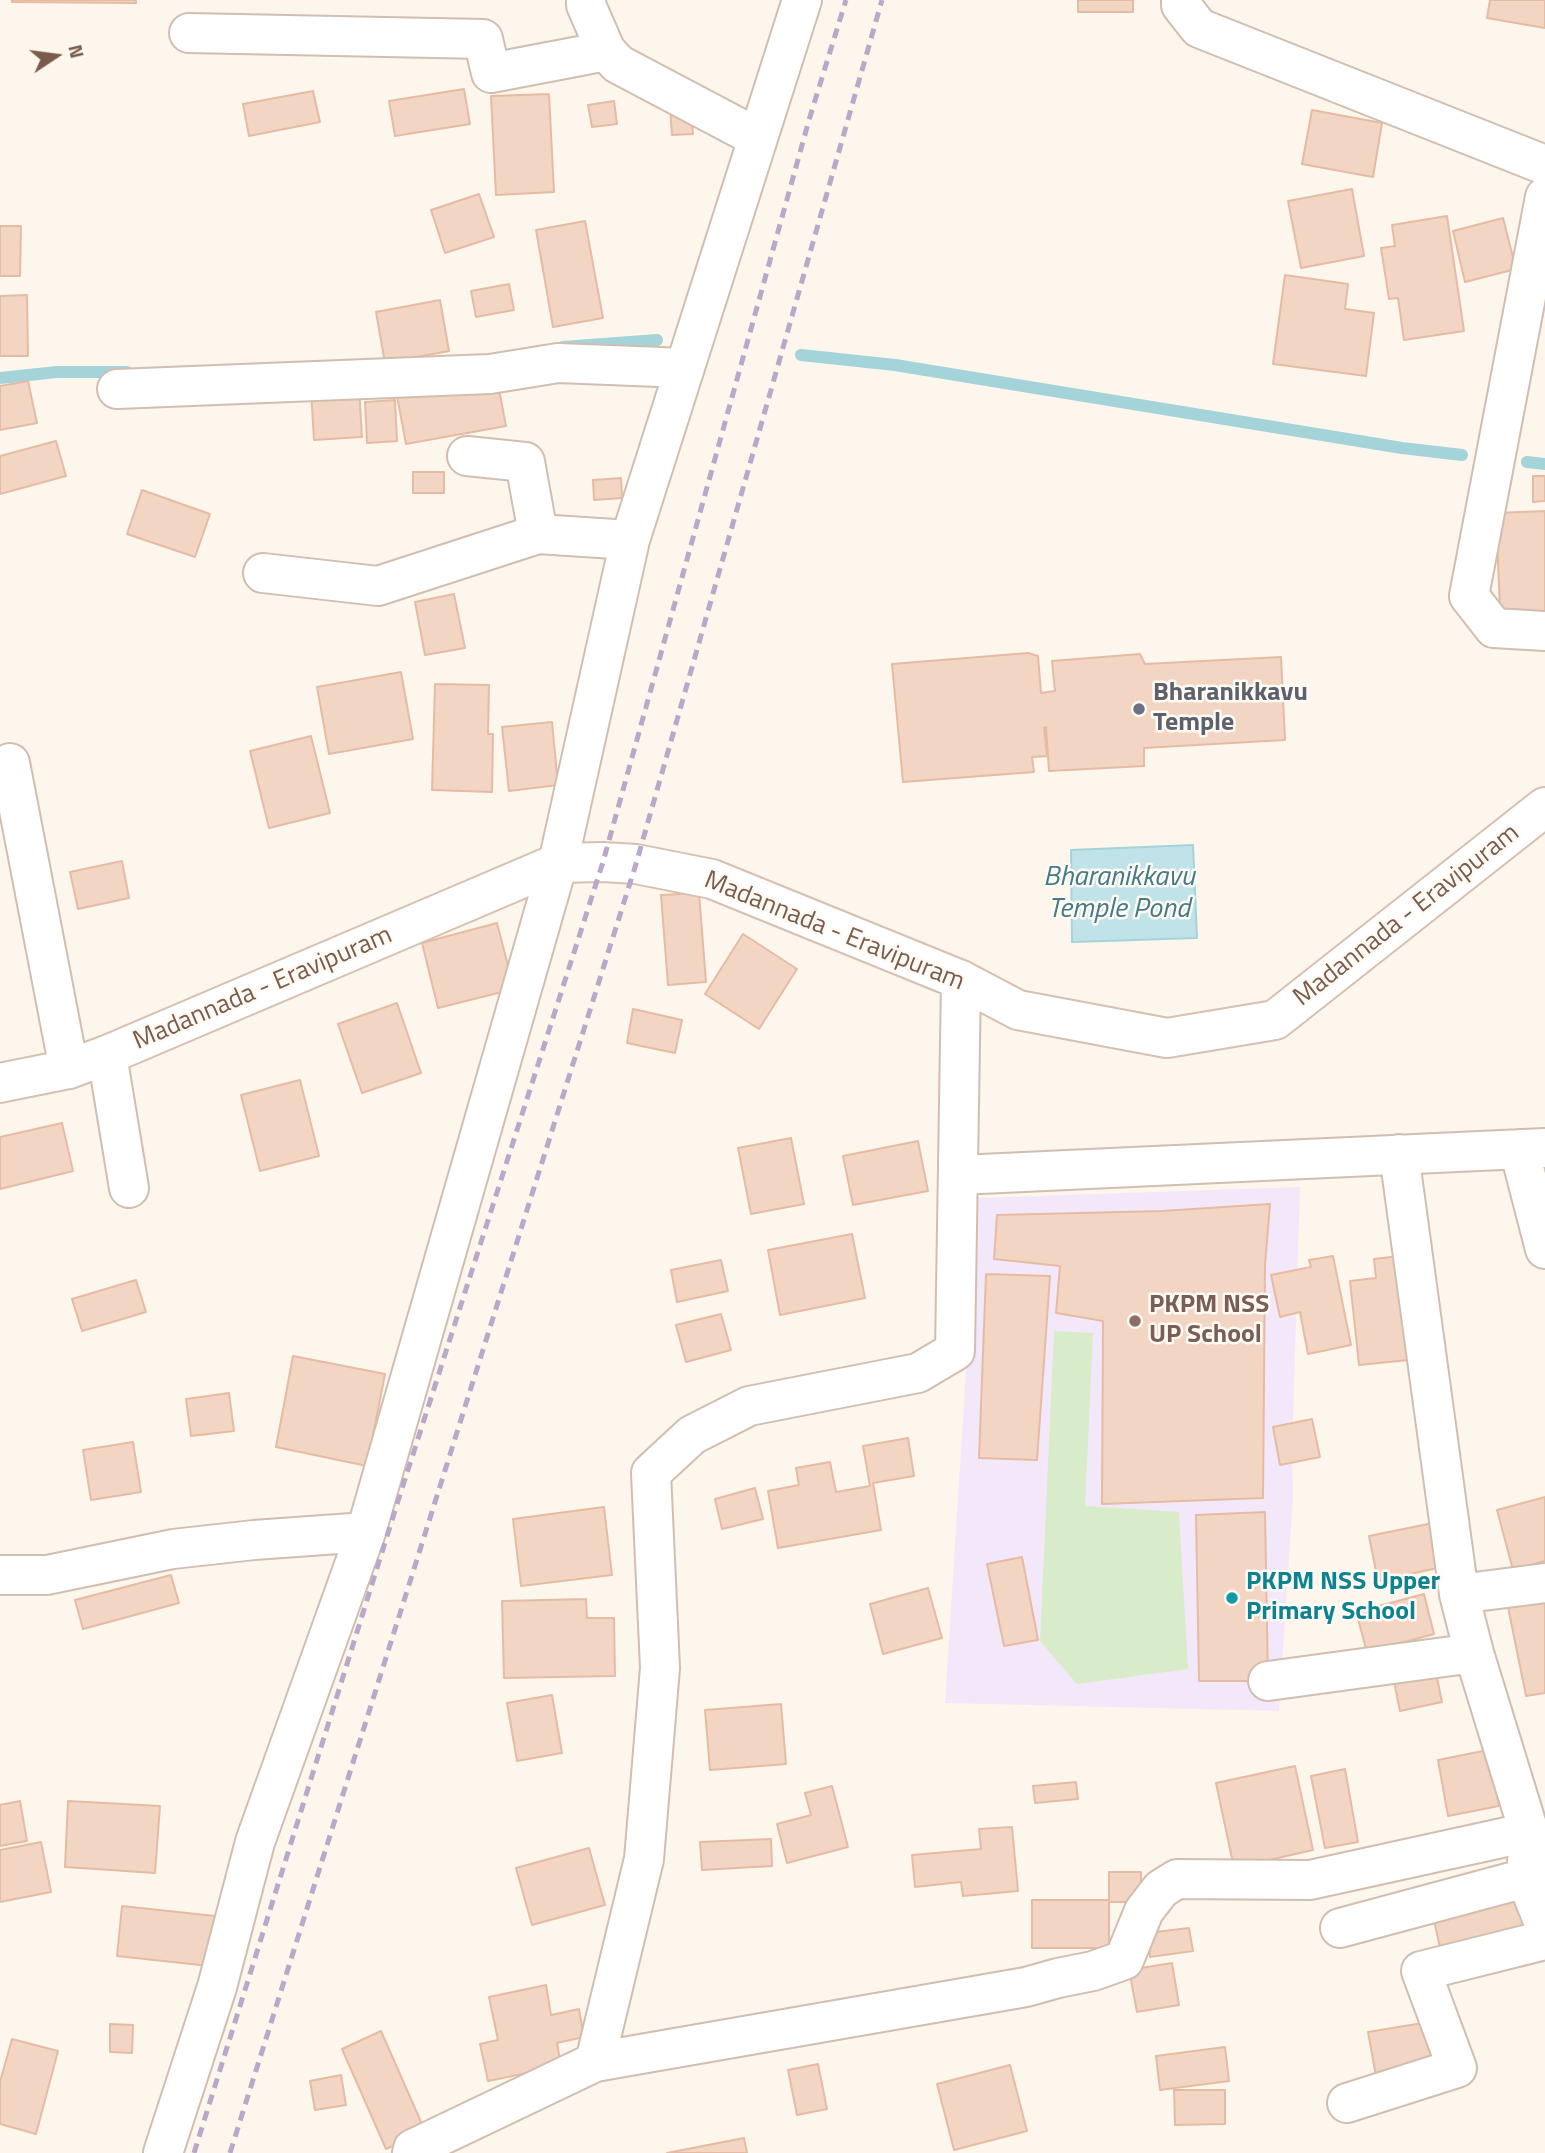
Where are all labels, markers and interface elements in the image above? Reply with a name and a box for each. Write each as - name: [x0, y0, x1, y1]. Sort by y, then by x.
- north arrow: [21, 21, 91, 91]
- text: N: [61, 41, 93, 61]
- place label: Bharanikkavu Temple: [1153, 678, 1308, 740]
- marker: Bharanikkavu Temple: [1131, 701, 1147, 717]
- street label: Madannada - Eravipuram: [1288, 818, 1526, 1014]
- water label: Bharanikkavu Temple Pond: [1043, 861, 1195, 927]
- street label: Madannada - Eravipuram: [699, 865, 969, 999]
- street label: Madannada - Eravipuram: [129, 920, 397, 1058]
- place label: PKPM NSS UP School: [1149, 1290, 1269, 1352]
- marker: PKPM NSS UP School: [1127, 1313, 1143, 1329]
- place label: PKPM NSS Upper Primary School: [1246, 1567, 1440, 1628]
- marker: PKPM NSS Upper Primary School: [1224, 1590, 1240, 1606]

